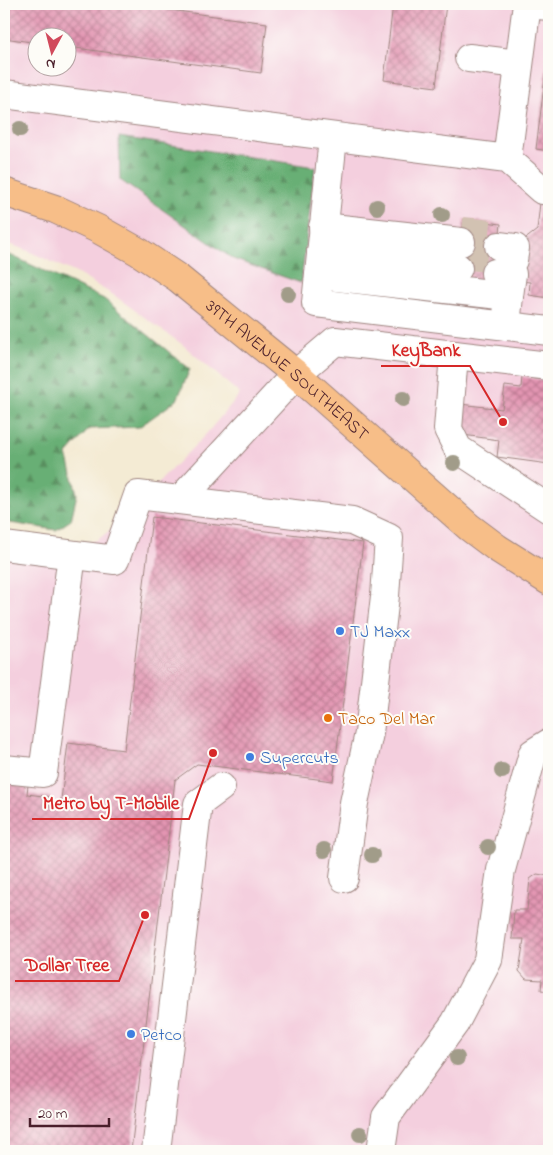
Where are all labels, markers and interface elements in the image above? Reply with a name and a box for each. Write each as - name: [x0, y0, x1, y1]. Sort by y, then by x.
- north arrow: [28, 28, 78, 78]
- text: N: [45, 52, 57, 74]
- street label: 39TH AVENUE SOUTHEAST: [199, 294, 374, 448]
- callout: KeyBank: [381, 332, 470, 366]
- text: KeyBank: [391, 338, 461, 367]
- place label: TJ Maxx: [350, 620, 410, 646]
- marker: TJ Maxx: [334, 625, 346, 637]
- place label: Taco Del Mar: [338, 707, 435, 733]
- marker: Taco Del Mar: [322, 712, 334, 724]
- place label: Supercuts: [260, 746, 339, 772]
- marker: Supercuts: [244, 751, 256, 763]
- callout: Metro by T-Mobile: [32, 785, 189, 819]
- text: Metro by T-Mobile: [43, 791, 180, 820]
- callout: Dollar Tree: [15, 947, 119, 981]
- text: Dollar Tree: [24, 953, 110, 980]
- place label: Petco: [141, 1023, 182, 1049]
- marker: Petco: [125, 1028, 137, 1040]
- scale bar: [30, 1095, 109, 1127]
- text: 20 m: [38, 1103, 68, 1125]

